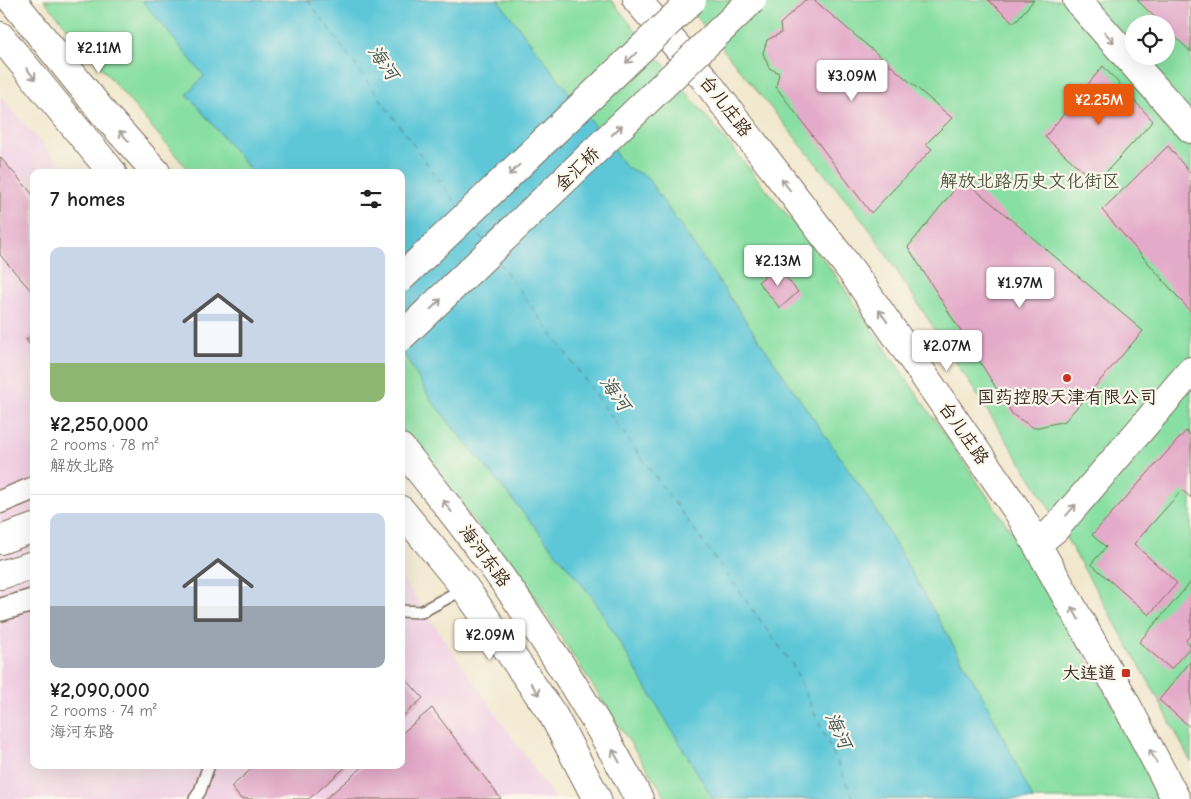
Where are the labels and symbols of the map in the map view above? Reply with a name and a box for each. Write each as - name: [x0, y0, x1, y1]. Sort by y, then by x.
- one-way arrow: [1103, 30, 1115, 43]
- pin: ¥2.11M: [58, 32, 140, 74]
- water label: 海河: [363, 41, 405, 87]
- one-way arrow: [625, 52, 638, 64]
- pin: ¥3.09M: [811, 59, 893, 102]
- one-way arrow: [25, 67, 36, 80]
- street label: 台儿庄路: [695, 71, 756, 141]
- pin: ¥2.25M: [1058, 84, 1140, 126]
- one-way arrow: [610, 124, 623, 136]
- one-way arrow: [118, 130, 130, 143]
- street label: 金汇桥: [551, 143, 604, 196]
- one-way arrow: [508, 164, 520, 176]
- park label: 解放北路历史文化街区: [940, 171, 1120, 192]
- one-way arrow: [781, 178, 791, 192]
- pin: ¥2.13M: [737, 244, 819, 287]
- pin: ¥1.97M: [979, 266, 1061, 309]
- one-way arrow: [430, 298, 443, 310]
- one-way arrow: [878, 309, 888, 323]
- pin: ¥2.07M: [906, 330, 988, 372]
- water label: 海河: [595, 372, 637, 418]
- marker: 国药控股天津有限公司: [1061, 372, 1073, 384]
- place label: 国药控股天津有限公司: [977, 387, 1157, 408]
- street label: 台儿庄路: [934, 398, 993, 469]
- one-way arrow: [441, 500, 452, 513]
- one-way arrow: [1066, 503, 1077, 516]
- street label: 海河东路: [455, 521, 515, 591]
- one-way arrow: [1070, 607, 1080, 621]
- pin: ¥2.09M: [449, 618, 531, 661]
- place label: 大连道: [1062, 663, 1116, 684]
- marker: 大连道: [1120, 667, 1132, 679]
- one-way arrow: [530, 682, 540, 696]
- water label: 海河: [820, 709, 857, 755]
- one-way arrow: [611, 749, 620, 764]
- one-way arrow: [1148, 749, 1157, 764]

